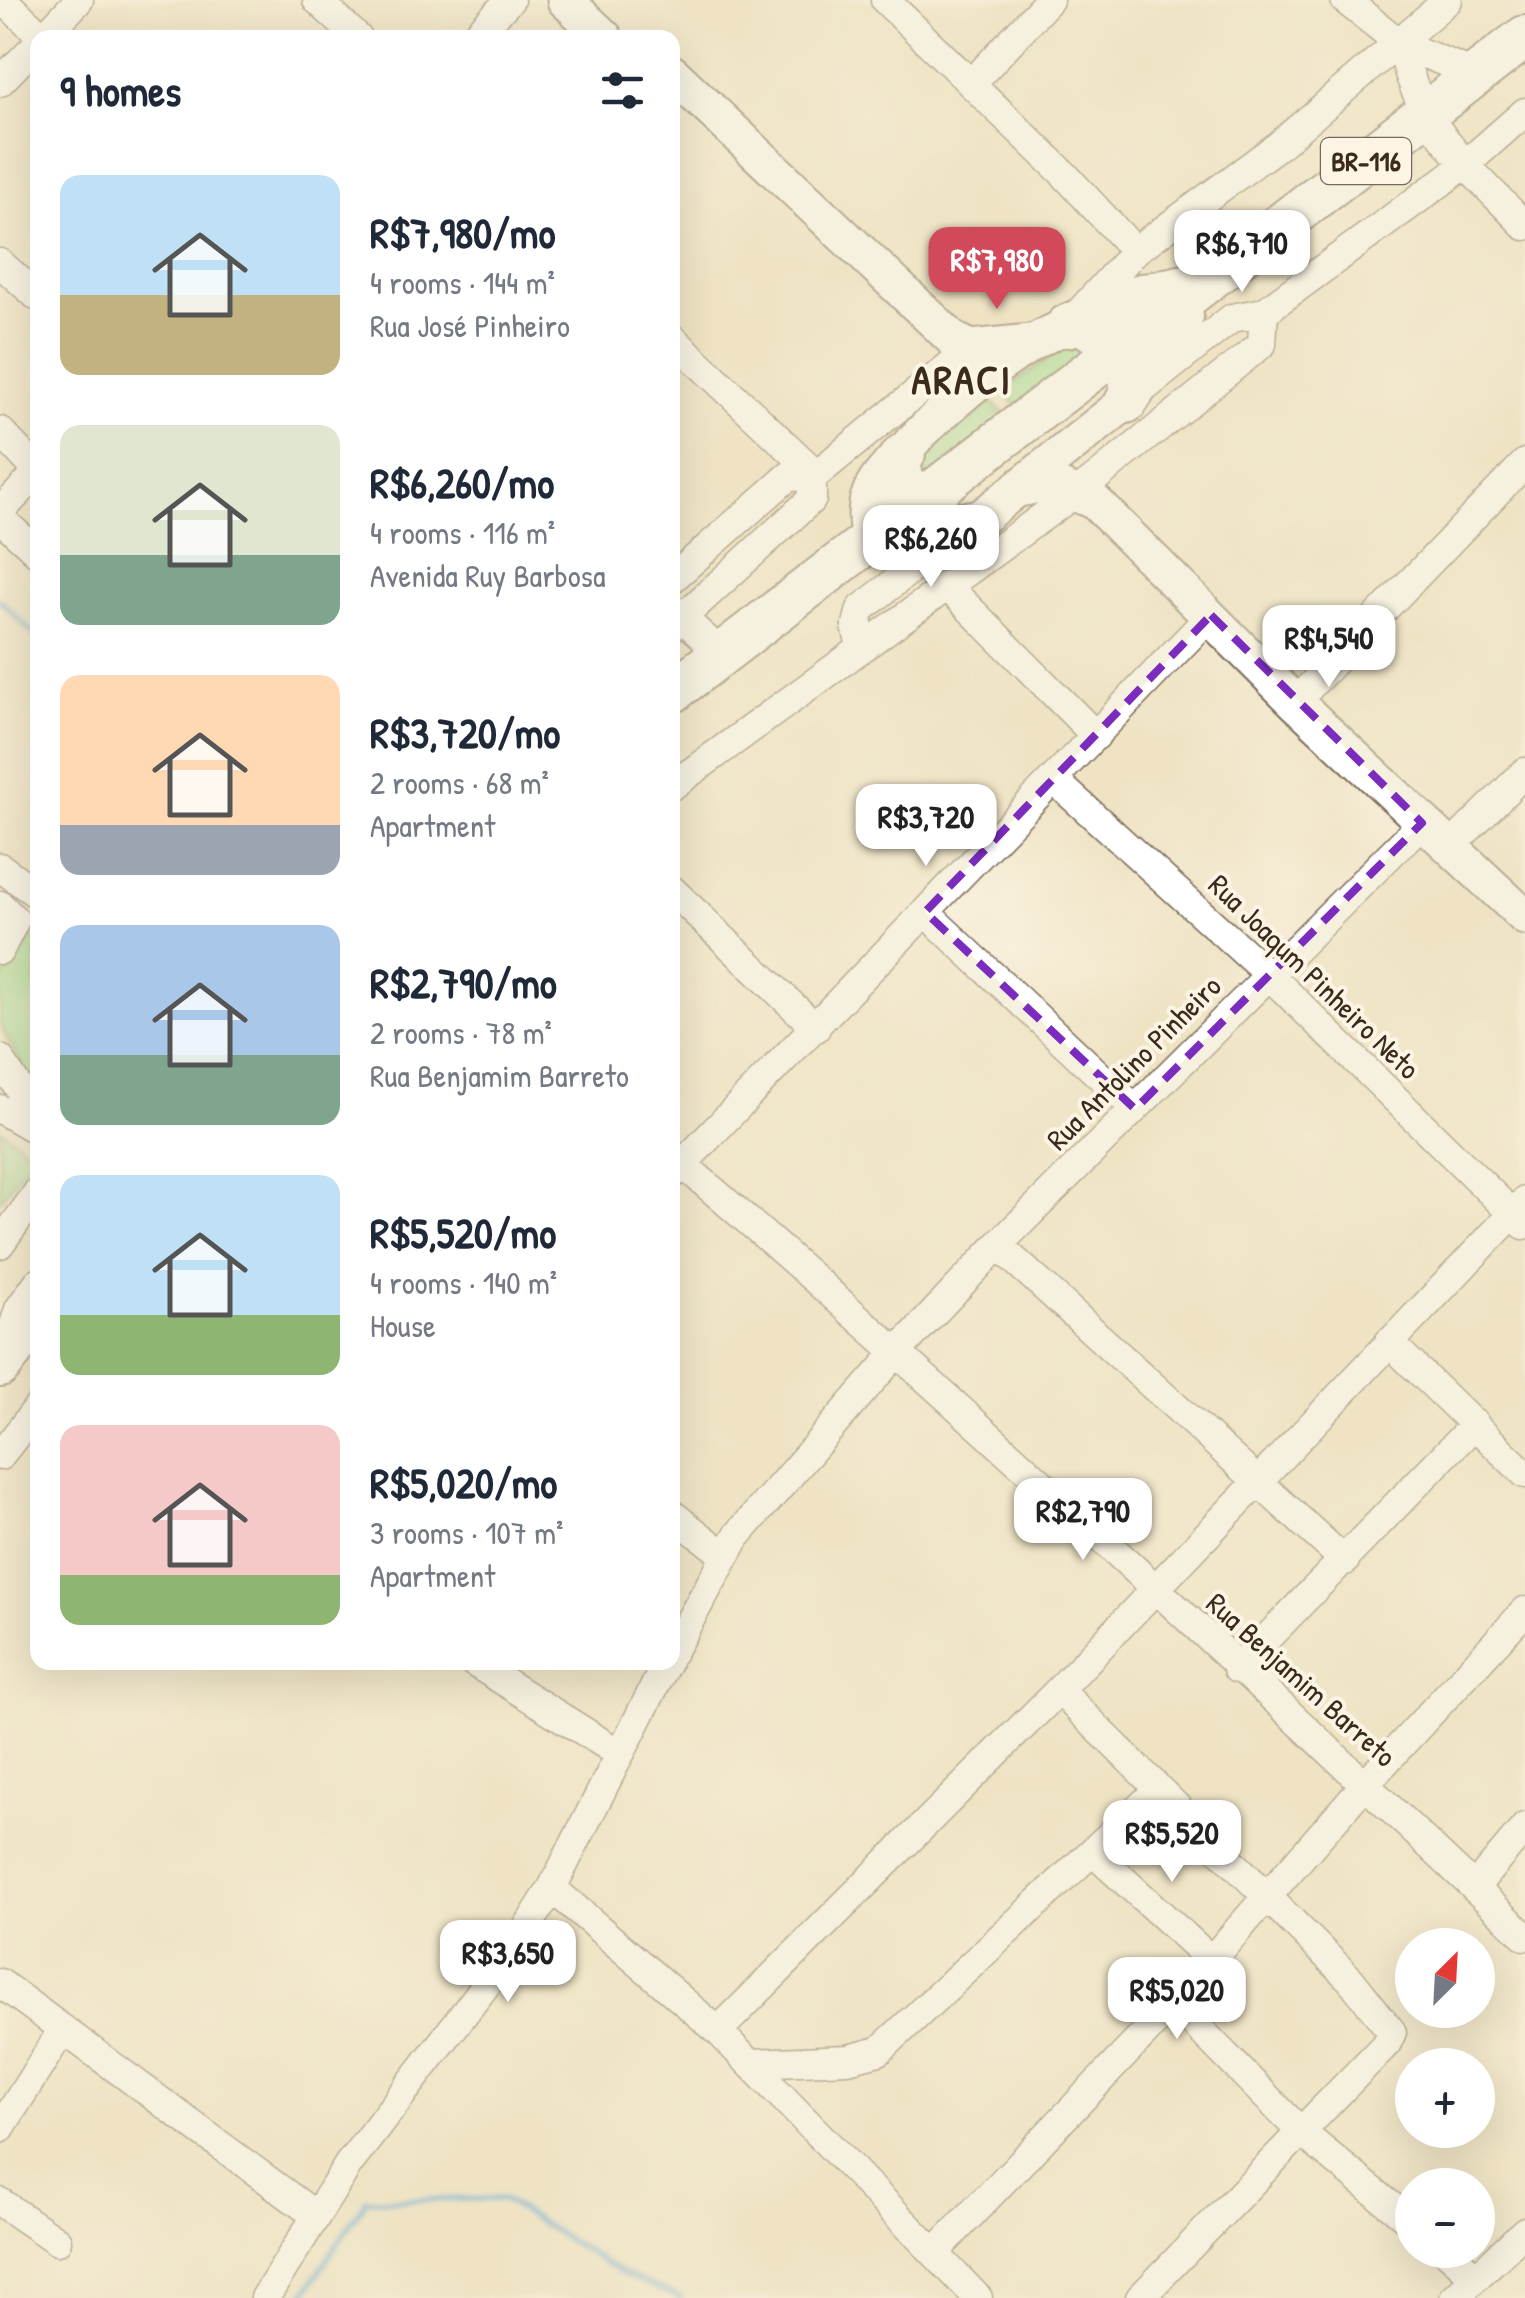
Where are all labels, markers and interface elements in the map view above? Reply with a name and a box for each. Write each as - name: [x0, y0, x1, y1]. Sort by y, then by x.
- text: 9 homes: [60, 62, 181, 119]
- icon: filters: [595, 63, 650, 118]
- road number: BR-116: [1321, 138, 1411, 184]
- text: R$7,980/mo: [370, 204, 555, 261]
- pin: R$6,710: [1150, 210, 1334, 295]
- icon: home: [140, 215, 260, 335]
- text: R$6,710: [1196, 221, 1288, 264]
- pin: R$7,980: [905, 227, 1089, 312]
- text: R$7,980: [951, 238, 1044, 281]
- text: 4 rooms · 144 m²: [370, 261, 555, 304]
- text: Rua José Pinheiro: [370, 304, 570, 347]
- district label: ARACI: [911, 352, 1013, 406]
- text: R$6,260/mo: [370, 454, 554, 511]
- icon: home: [140, 465, 260, 585]
- pin: R$6,260: [839, 505, 1023, 590]
- text: 4 rooms · 116 m²: [370, 511, 555, 554]
- text: R$6,260: [885, 516, 977, 559]
- text: Avenida Ruy Barbosa: [370, 554, 605, 597]
- pin: R$4,540: [1237, 605, 1421, 690]
- text: R$4,540: [1284, 616, 1374, 659]
- text: R$3,720/mo: [370, 704, 560, 761]
- icon: home: [140, 715, 260, 835]
- text: 2 rooms · 68 m²: [370, 761, 549, 804]
- pin: R$3,720: [834, 784, 1018, 869]
- text: R$3,720: [878, 795, 974, 838]
- text: Apartment: [370, 804, 495, 847]
- street label: Rua Joaqum Pinheiro Neto: [1200, 865, 1429, 1088]
- text: R$2,790/mo: [370, 954, 557, 1011]
- icon: home: [140, 965, 260, 1085]
- street label: Rua Antolino Pinheiro: [1037, 966, 1229, 1158]
- text: 2 rooms · 78 m²: [370, 1011, 552, 1054]
- text: Rua Benjamim Barreto: [370, 1054, 629, 1097]
- text: R$5,520/mo: [370, 1204, 556, 1261]
- icon: home: [140, 1215, 260, 1335]
- text: 4 rooms · 140 m²: [370, 1261, 557, 1304]
- text: House: [370, 1304, 436, 1347]
- text: R$5,020/mo: [370, 1454, 557, 1511]
- icon: home: [140, 1465, 260, 1585]
- pin: R$2,790: [991, 1478, 1175, 1563]
- text: R$2,790: [1036, 1489, 1130, 1532]
- text: 3 rooms · 107 m²: [370, 1511, 563, 1554]
- text: Apartment: [370, 1554, 495, 1597]
- street label: Rua Benjamim Barreto: [1198, 1583, 1405, 1775]
- pin: R$5,520: [1080, 1800, 1264, 1885]
- text: R$5,520: [1125, 1811, 1219, 1854]
- pin: R$3,650: [416, 1920, 600, 2005]
- north arrow: [1395, 1928, 1495, 2028]
- map controls: [1395, 1928, 1495, 2268]
- text: R$3,650: [462, 1931, 554, 1974]
- pin: R$5,020: [1085, 1957, 1269, 2042]
- text: R$5,020: [1130, 1968, 1224, 2011]
- button: +: [1395, 2048, 1495, 2148]
- button: −: [1395, 2168, 1495, 2268]

